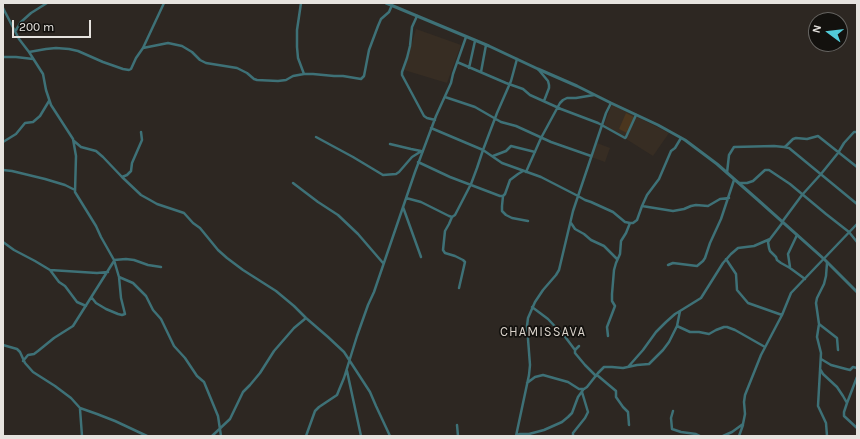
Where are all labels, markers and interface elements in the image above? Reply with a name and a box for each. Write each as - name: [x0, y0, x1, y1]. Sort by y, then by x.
- scale bar: [14, 12, 93, 38]
- north arrow: [808, 12, 848, 52]
- text: 200 m: [19, 20, 54, 34]
- text: N: [810, 24, 824, 35]
- district label: CHAMISSAVA: [500, 324, 586, 340]

